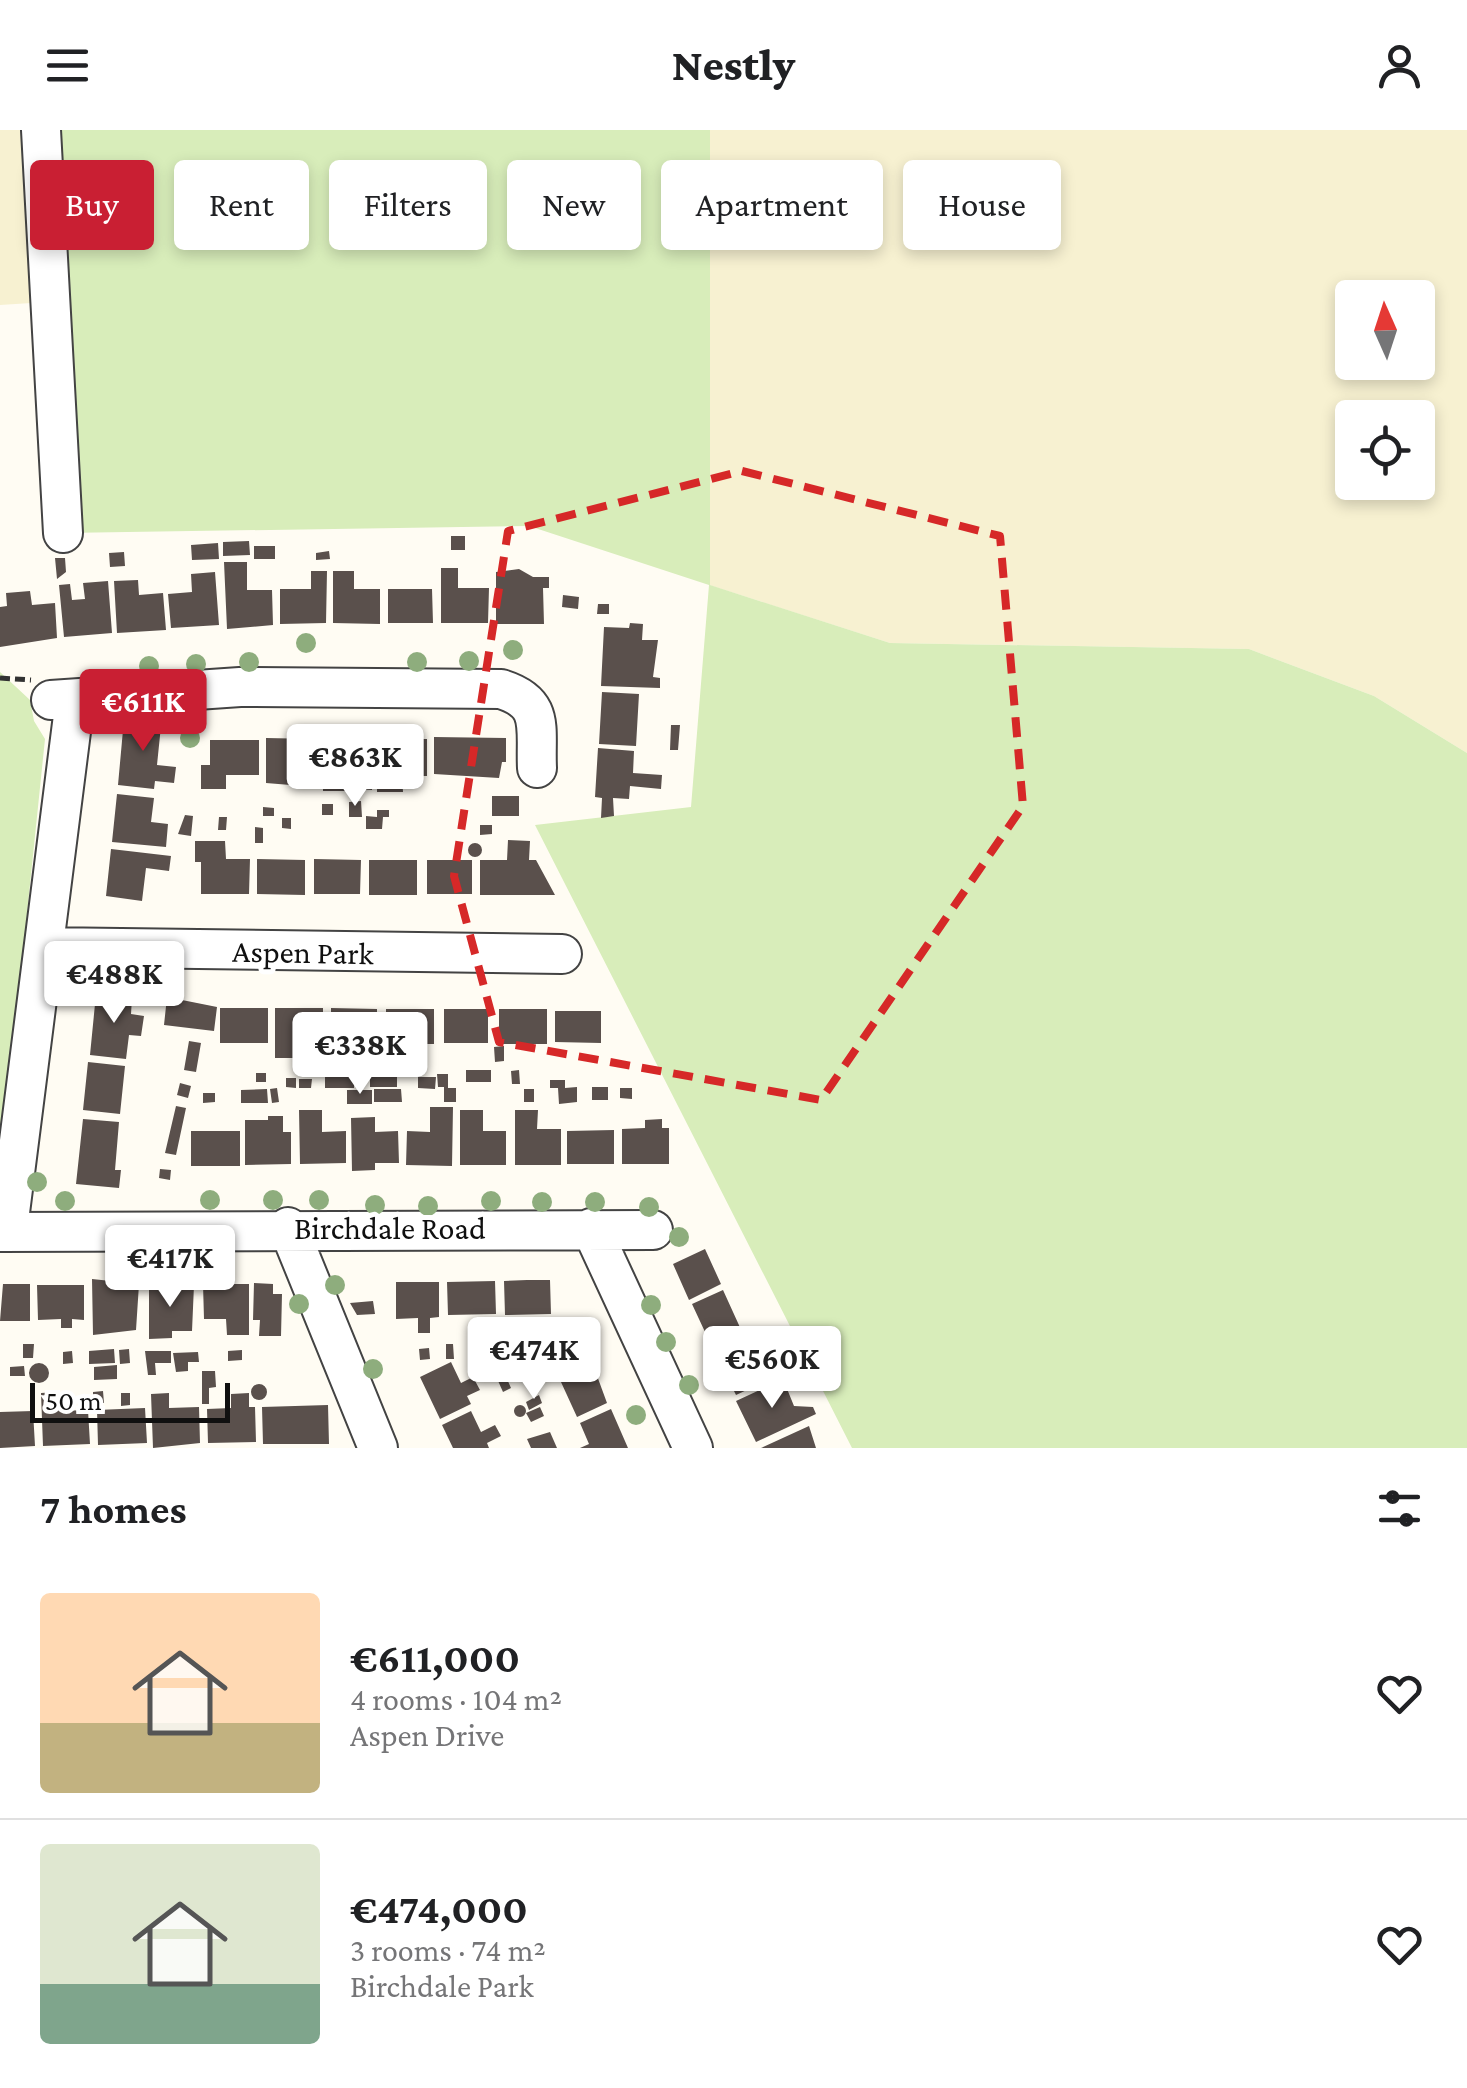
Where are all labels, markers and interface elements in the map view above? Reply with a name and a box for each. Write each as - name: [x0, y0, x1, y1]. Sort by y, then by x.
- icon: menu: [40, 38, 95, 93]
- icon: person: [1372, 38, 1427, 93]
- text: Nestly: [672, 40, 795, 90]
- chip: Buy: [30, 160, 154, 250]
- chip: Rent: [174, 160, 309, 250]
- chip: Filters: [329, 160, 487, 250]
- chip: New: [507, 160, 641, 250]
- chip: Apartment: [661, 160, 883, 250]
- chip: House: [903, 160, 1061, 250]
- north arrow: [1335, 280, 1435, 380]
- map controls: [1335, 280, 1435, 500]
- button: locate: [1335, 400, 1435, 500]
- pin: €611K: [73, 669, 213, 754]
- text: €611K: [102, 683, 184, 719]
- pin: €863K: [285, 724, 425, 809]
- text: €863K: [309, 738, 401, 774]
- street label: Aspen Park: [232, 933, 375, 971]
- pin: €488K: [44, 941, 184, 1026]
- text: €488K: [66, 955, 162, 991]
- pin: €338K: [290, 1012, 430, 1097]
- text: €338K: [314, 1026, 406, 1062]
- street label: Birchdale Road: [294, 1210, 486, 1246]
- pin: €417K: [100, 1225, 240, 1310]
- text: €417K: [127, 1239, 213, 1275]
- pin: €474K: [464, 1317, 604, 1402]
- pin: €560K: [702, 1326, 842, 1411]
- text: €474K: [490, 1331, 578, 1367]
- text: €560K: [725, 1340, 819, 1376]
- scale bar: [30, 1378, 230, 1422]
- text: 50 m: [45, 1385, 102, 1416]
- icon: filters: [1372, 1481, 1427, 1536]
- text: 7 homes: [40, 1485, 187, 1532]
- icon: home: [120, 1633, 240, 1753]
- text: €611,000: [350, 1634, 520, 1681]
- icon: heart: [1372, 1666, 1427, 1721]
- text: 4 rooms · 104 m²: [350, 1681, 562, 1717]
- text: Aspen Drive: [350, 1717, 504, 1753]
- icon: home: [120, 1884, 240, 2004]
- text: €474,000: [350, 1885, 528, 1932]
- icon: heart: [1372, 1917, 1427, 1972]
- text: 3 rooms · 74 m²: [350, 1932, 546, 1968]
- text: Birchdale Park: [350, 1968, 534, 2004]

